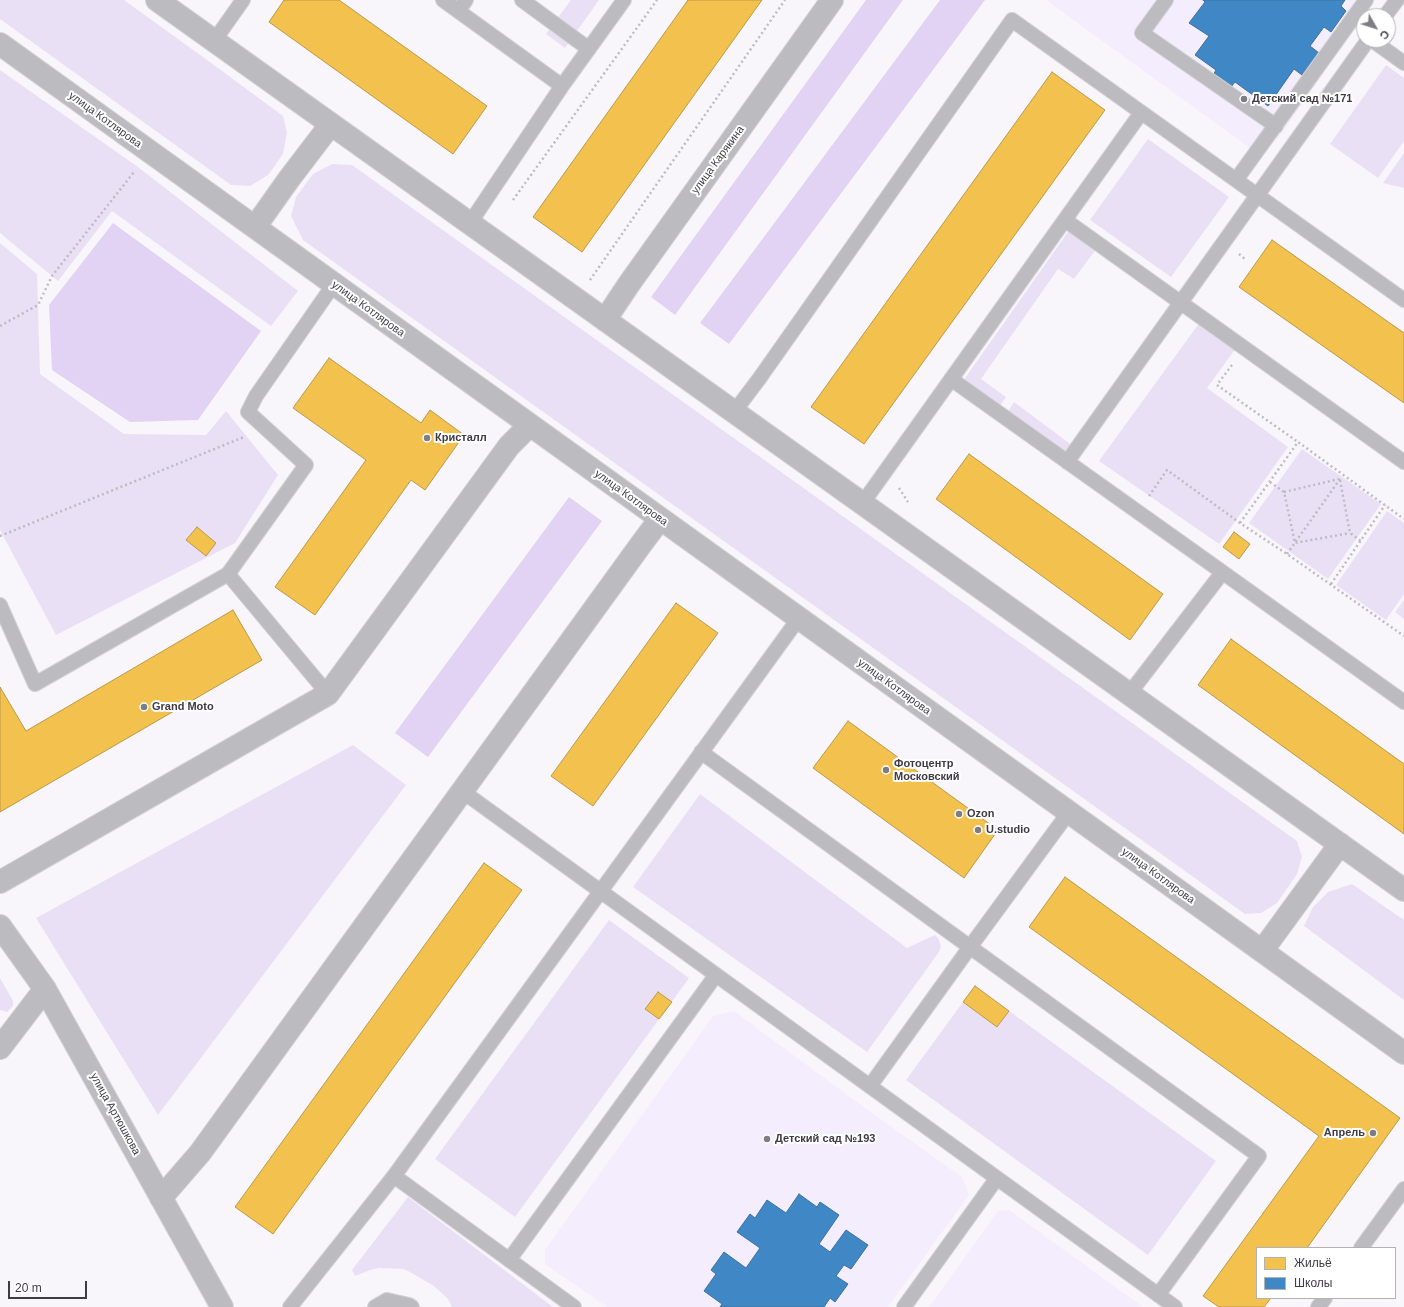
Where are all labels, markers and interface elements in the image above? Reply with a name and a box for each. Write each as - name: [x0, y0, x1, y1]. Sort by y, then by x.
- north arrow: [1356, 8, 1396, 48]
- text: С: [1377, 28, 1392, 42]
- street label: улица Котлярова: [66, 89, 144, 151]
- place label: Детский сад №171: [1252, 92, 1352, 106]
- marker: Детский сад №171: [1239, 94, 1249, 104]
- street label: улица Карякина: [689, 123, 747, 197]
- street label: улица Котлярова: [329, 278, 407, 340]
- place label: Кристалл: [435, 431, 487, 445]
- marker: Кристалл: [422, 433, 432, 443]
- street label: улица Котлярова: [592, 467, 670, 529]
- street label: улица Котлярова: [855, 656, 933, 718]
- place label: Grand Moto: [152, 700, 214, 714]
- marker: Grand Moto: [139, 702, 149, 712]
- place label: Фотоцентр Московский: [894, 757, 960, 783]
- marker: Фотоцентр Московский: [881, 765, 891, 775]
- place label: Ozon: [967, 807, 994, 821]
- marker: Ozon: [954, 809, 964, 819]
- place label: U.studio: [986, 823, 1030, 837]
- marker: U.studio: [973, 825, 983, 835]
- street label: улица Котлярова: [1119, 845, 1197, 907]
- street label: улица Артюшкова: [87, 1071, 143, 1157]
- place label: Апрель: [1324, 1126, 1365, 1140]
- marker: Апрель: [1368, 1128, 1378, 1138]
- place label: Детский сад №193: [775, 1132, 875, 1146]
- marker: Детский сад №193: [762, 1134, 772, 1144]
- legend: [1256, 1247, 1396, 1299]
- text: Жильё: [1294, 1256, 1332, 1270]
- scale bar: [10, 1273, 89, 1299]
- text: Школы: [1294, 1276, 1332, 1290]
- text: 20 m: [15, 1281, 42, 1295]

